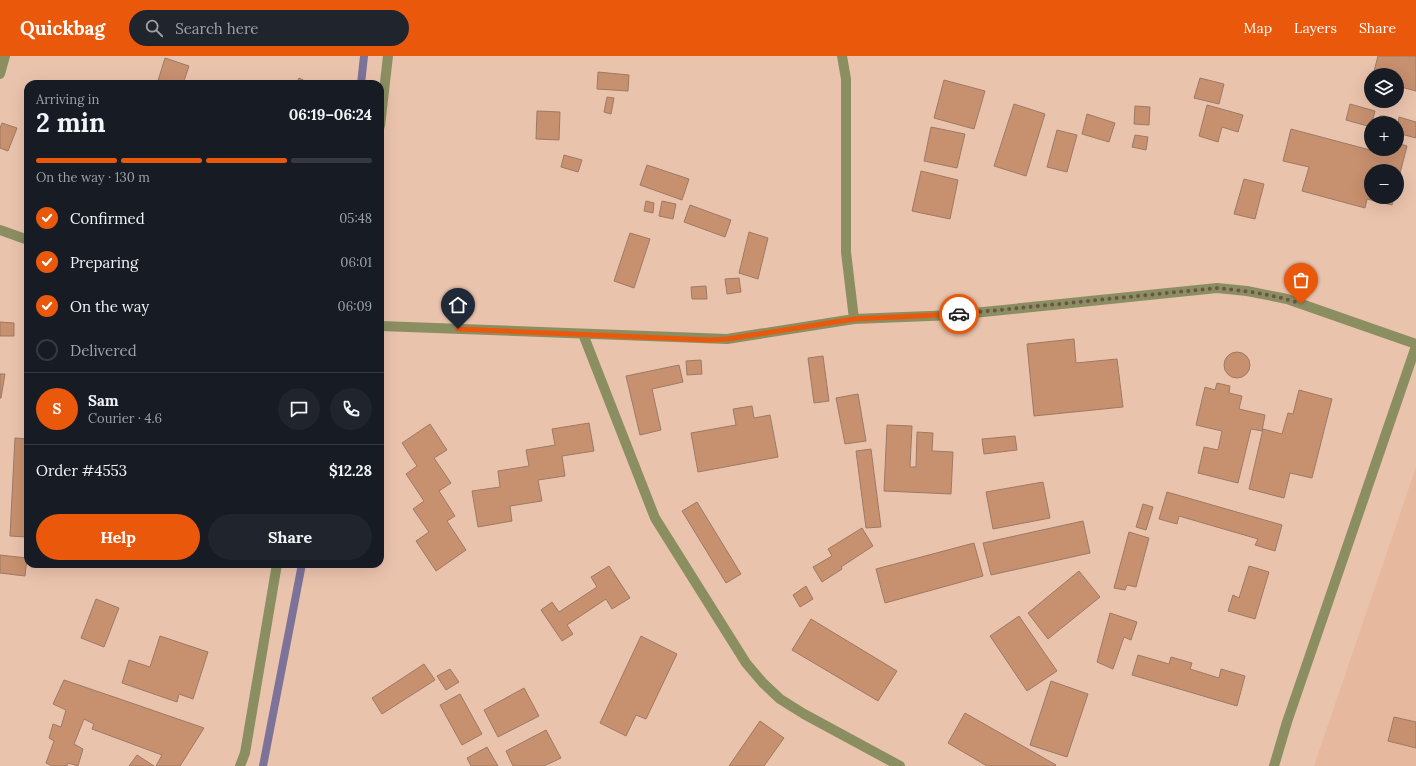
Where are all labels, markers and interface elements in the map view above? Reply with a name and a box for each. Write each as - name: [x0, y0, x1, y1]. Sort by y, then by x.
- search box: [129, 10, 409, 46]
- text: Quickbag: [20, 16, 105, 40]
- icon: search: [143, 17, 165, 39]
- text: Search here: [175, 19, 258, 38]
- text: Map: [1244, 19, 1272, 37]
- text: Layers: [1294, 19, 1337, 37]
- text: Share: [1359, 19, 1396, 37]
- map controls: [1364, 68, 1404, 204]
- button: layers: [1364, 68, 1404, 108]
- text: Arriving in: [36, 91, 99, 108]
- text: 06:19–06:24: [289, 105, 372, 124]
- text: 2 min: [36, 106, 106, 139]
- button: +: [1364, 116, 1404, 156]
- button: −: [1364, 164, 1404, 204]
- text: On the way · 130 m: [36, 169, 150, 186]
- icon: check: [36, 207, 58, 229]
- text: Confirmed: [70, 209, 145, 228]
- text: 05:48: [339, 210, 372, 227]
- icon: check: [36, 251, 58, 273]
- text: Preparing: [70, 253, 138, 272]
- text: 06:01: [340, 254, 372, 271]
- pin: [1284, 263, 1318, 304]
- icon: bag: [1290, 269, 1312, 291]
- pin: [441, 288, 475, 329]
- icon: home: [447, 294, 469, 316]
- courier: [939, 294, 979, 334]
- icon: check: [36, 295, 58, 317]
- text: On the way: [70, 297, 149, 316]
- text: 06:09: [338, 298, 372, 315]
- icon: car: [948, 303, 970, 325]
- text: Delivered: [70, 341, 137, 360]
- button: chat: [278, 388, 320, 430]
- button: phone: [330, 388, 372, 430]
- text: Sam: [88, 391, 119, 410]
- text: S: [53, 399, 61, 418]
- text: Courier · 4.6: [88, 410, 162, 427]
- text: Order #4553: [36, 461, 127, 480]
- text: $12.28: [329, 461, 372, 480]
- button: Help: [36, 514, 200, 560]
- button: Share: [208, 514, 372, 560]

